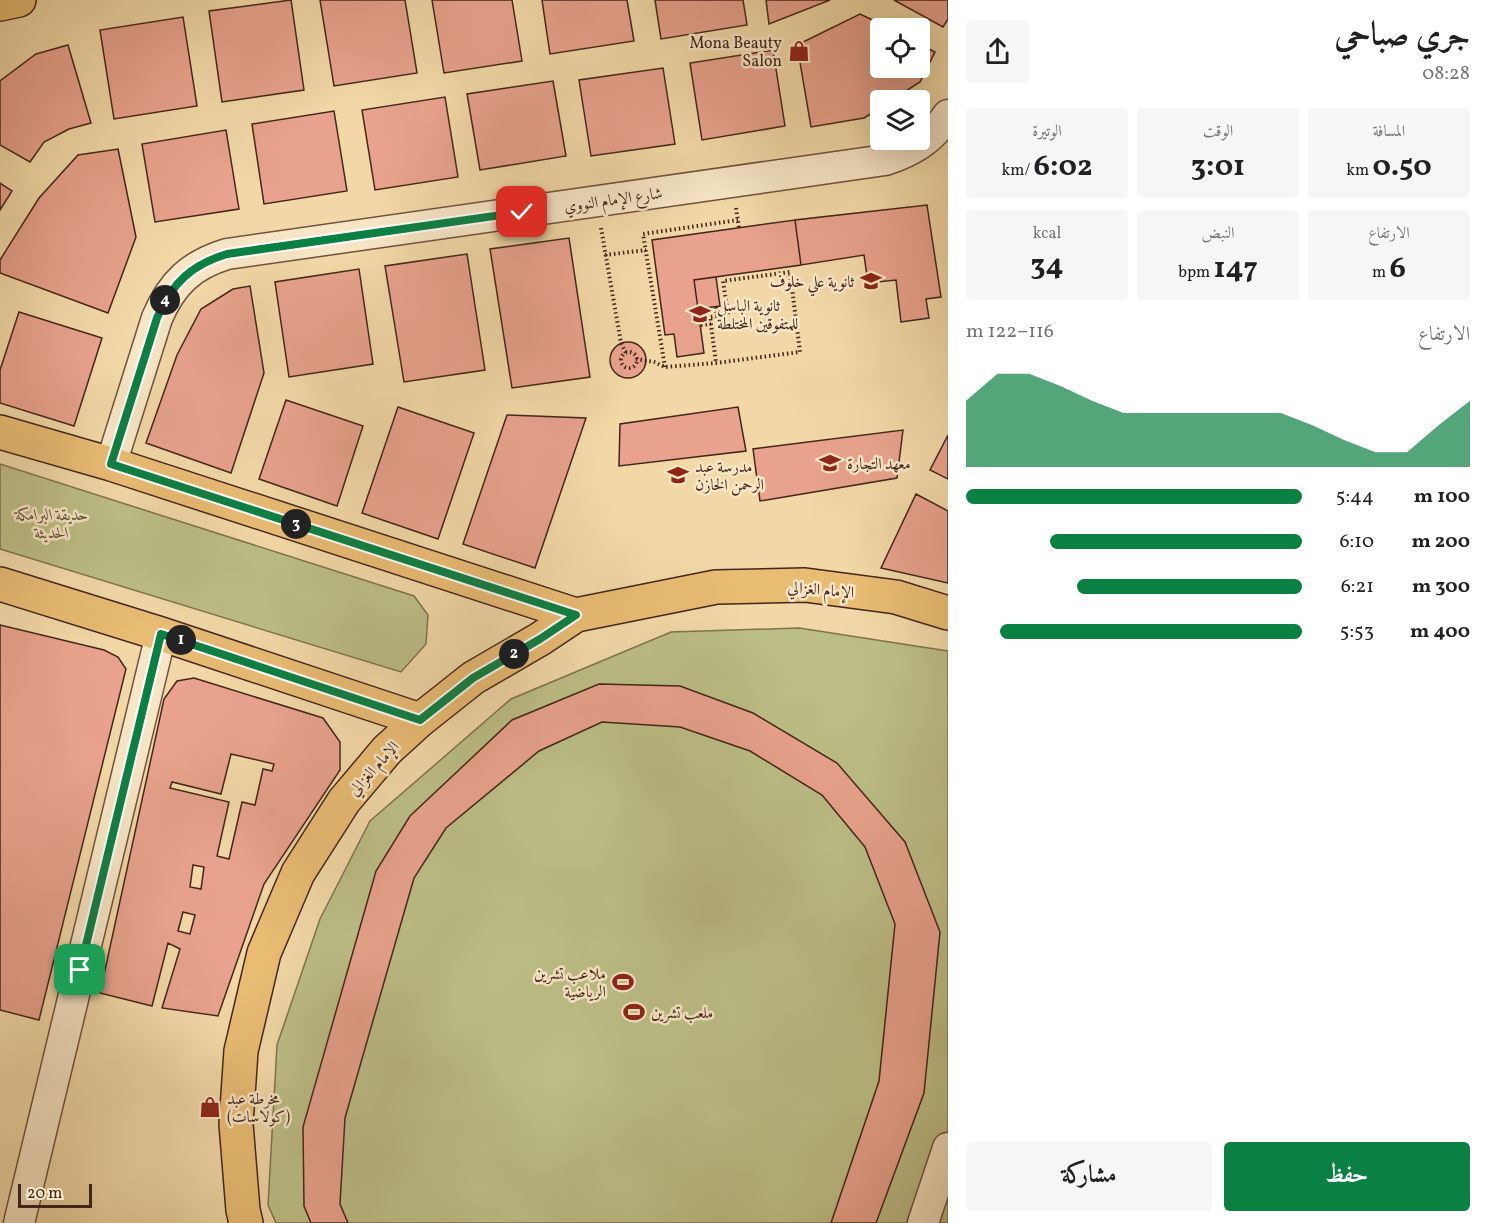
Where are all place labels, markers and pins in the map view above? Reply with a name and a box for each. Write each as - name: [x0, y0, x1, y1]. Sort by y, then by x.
- place label: Mona Beauty Salon: [689, 33, 782, 73]
- shop icon: Mona Beauty Salon: [787, 39, 811, 63]
- pin: [496, 186, 547, 237]
- school or university icon: ثانوية علي خلوف: [859, 269, 883, 293]
- place label: ثانوية علي خلوف: [770, 272, 855, 297]
- pin: 4: [150, 285, 180, 315]
- place label: ثانوية الباسل للمتفوقين المختلطة: [717, 296, 798, 336]
- school or university icon: ثانوية الباسل للمتفوقين المختلطة: [688, 302, 712, 326]
- school or university icon: معهد التجارة: [818, 451, 842, 475]
- place label: معهد التجارة: [847, 454, 911, 476]
- place label: مدرسة عبد الرحمن الخازن: [695, 457, 764, 497]
- school or university icon: مدرسة عبد الرحمن الخازن: [666, 463, 690, 487]
- pin: 3: [281, 509, 311, 539]
- pin: 1: [166, 625, 196, 655]
- pin: 2: [499, 639, 529, 669]
- pin: [54, 944, 105, 995]
- place label: ملاعب تشرين الرياضية: [534, 964, 606, 1004]
- sports icon: ملاعب تشرين الرياضية: [611, 970, 635, 994]
- sports icon: ملعب تشرين: [622, 1000, 646, 1024]
- place label: ملعب تشرين: [651, 1003, 713, 1025]
- place label: مخرطة عبد (كولاسات): [227, 1089, 291, 1129]
- shop icon: مخرطة عبد (كولاسات): [198, 1095, 222, 1119]

